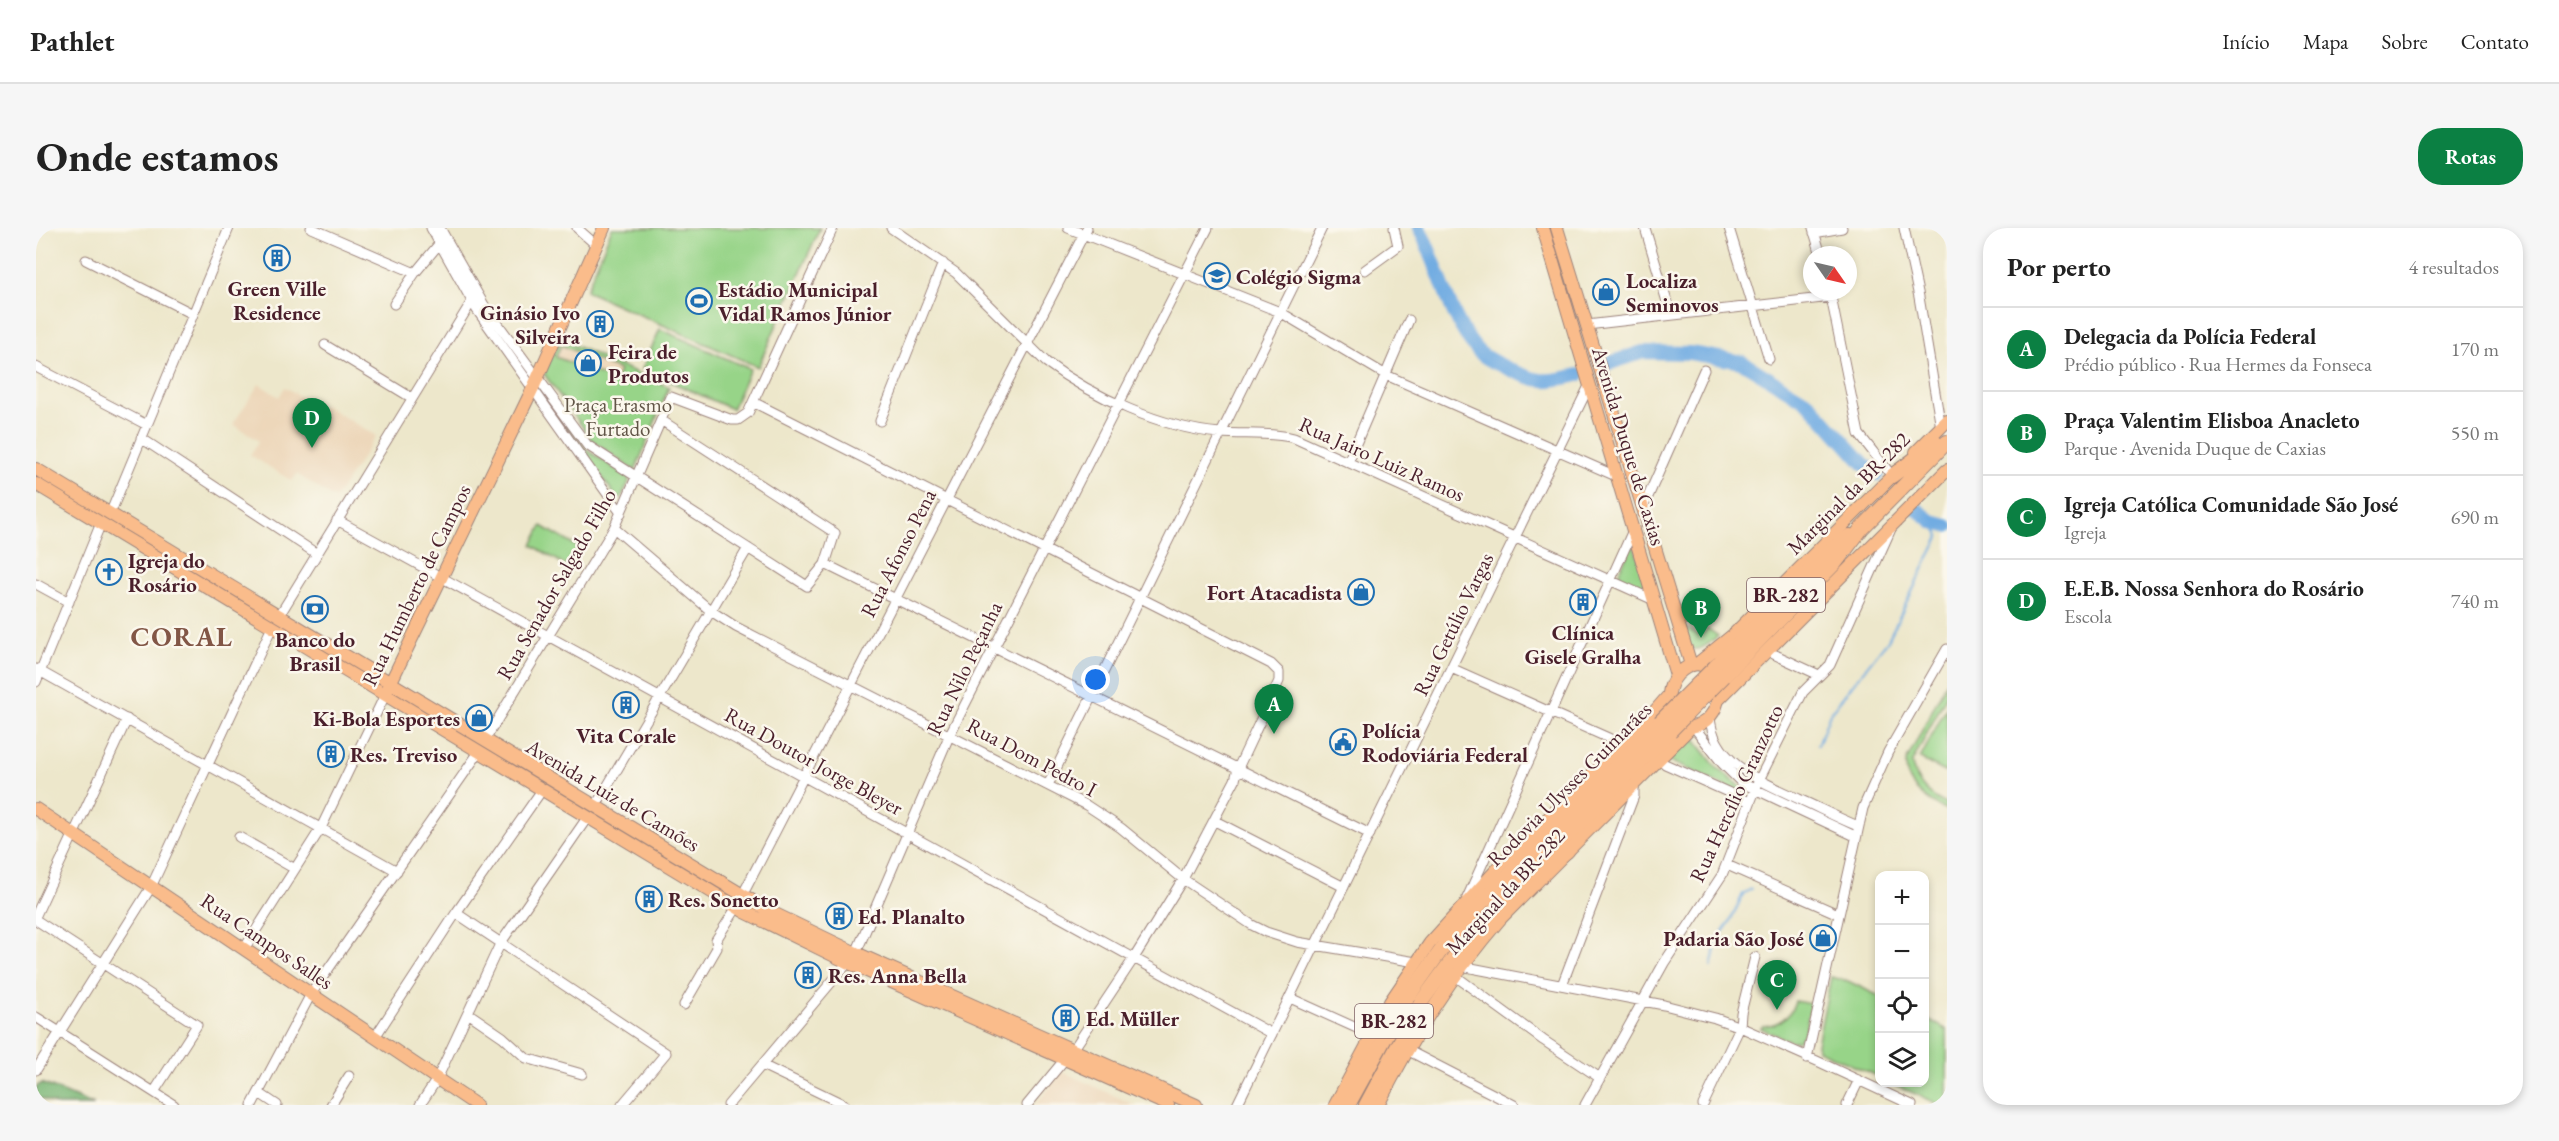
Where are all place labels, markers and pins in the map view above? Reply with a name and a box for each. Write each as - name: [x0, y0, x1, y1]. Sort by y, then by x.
- building icon: Green Ville Residence: [262, 243, 292, 273]
- school or university icon: Colégio Sigma: [1202, 261, 1232, 291]
- place label: Colégio Sigma: [1236, 263, 1362, 290]
- place label: Localiza Seminovos: [1626, 267, 1719, 318]
- place label: Green Ville Residence: [228, 275, 326, 326]
- place label: Estádio Municipal Vidal Ramos Júnior: [718, 276, 892, 327]
- shop icon: Localiza Seminovos: [1591, 277, 1621, 307]
- sports icon: Estádio Municipal Vidal Ramos Júnior: [684, 286, 714, 316]
- place label: Ginásio Ivo Silveira: [480, 299, 581, 350]
- building icon: Ginásio Ivo Silveira: [585, 309, 615, 339]
- place label: Feira de Produtos: [608, 338, 689, 389]
- shop icon: Feira de Produtos: [573, 348, 603, 378]
- pin: D: [292, 398, 332, 448]
- place label: Igreja do Rosário: [128, 547, 205, 598]
- church icon: Igreja do Rosário: [94, 557, 124, 587]
- shop icon: Fort Atacadista: [1346, 577, 1376, 607]
- place label: Fort Atacadista: [1207, 579, 1343, 606]
- building icon: Clínica Gisele Gralha: [1568, 587, 1598, 617]
- pin: B: [1682, 588, 1720, 638]
- bank icon: Banco do Brasil: [300, 594, 330, 624]
- place label: Clínica Gisele Gralha: [1525, 619, 1642, 670]
- place label: Banco do Brasil: [275, 626, 356, 677]
- pin: A: [1254, 684, 1294, 734]
- building icon: Vita Corale: [611, 690, 641, 720]
- shop icon: Ki-Bola Esportes: [464, 703, 494, 733]
- place label: Ki-Bola Esportes: [313, 705, 460, 732]
- place label: Polícia Rodoviária Federal: [1362, 717, 1528, 768]
- place label: Vita Corale: [576, 722, 676, 749]
- public building icon: Polícia Rodoviária Federal: [1328, 727, 1358, 757]
- building icon: Res. Treviso: [316, 739, 346, 769]
- place label: Res. Treviso: [350, 741, 458, 768]
- building icon: Res. Sonetto: [634, 884, 664, 914]
- place label: Res. Sonetto: [668, 886, 779, 913]
- building icon: Ed. Planalto: [824, 901, 854, 931]
- place label: Ed. Planalto: [858, 903, 965, 930]
- shop icon: Padaria São José: [1808, 923, 1838, 953]
- place label: Padaria São José: [1663, 925, 1804, 952]
- building icon: Res. Anna Bella: [793, 960, 823, 990]
- pin: C: [1758, 960, 1796, 1010]
- place label: Res. Anna Bella: [828, 962, 967, 989]
- building icon: Ed. Müller: [1051, 1003, 1081, 1033]
- place label: Ed. Müller: [1086, 1005, 1179, 1032]

